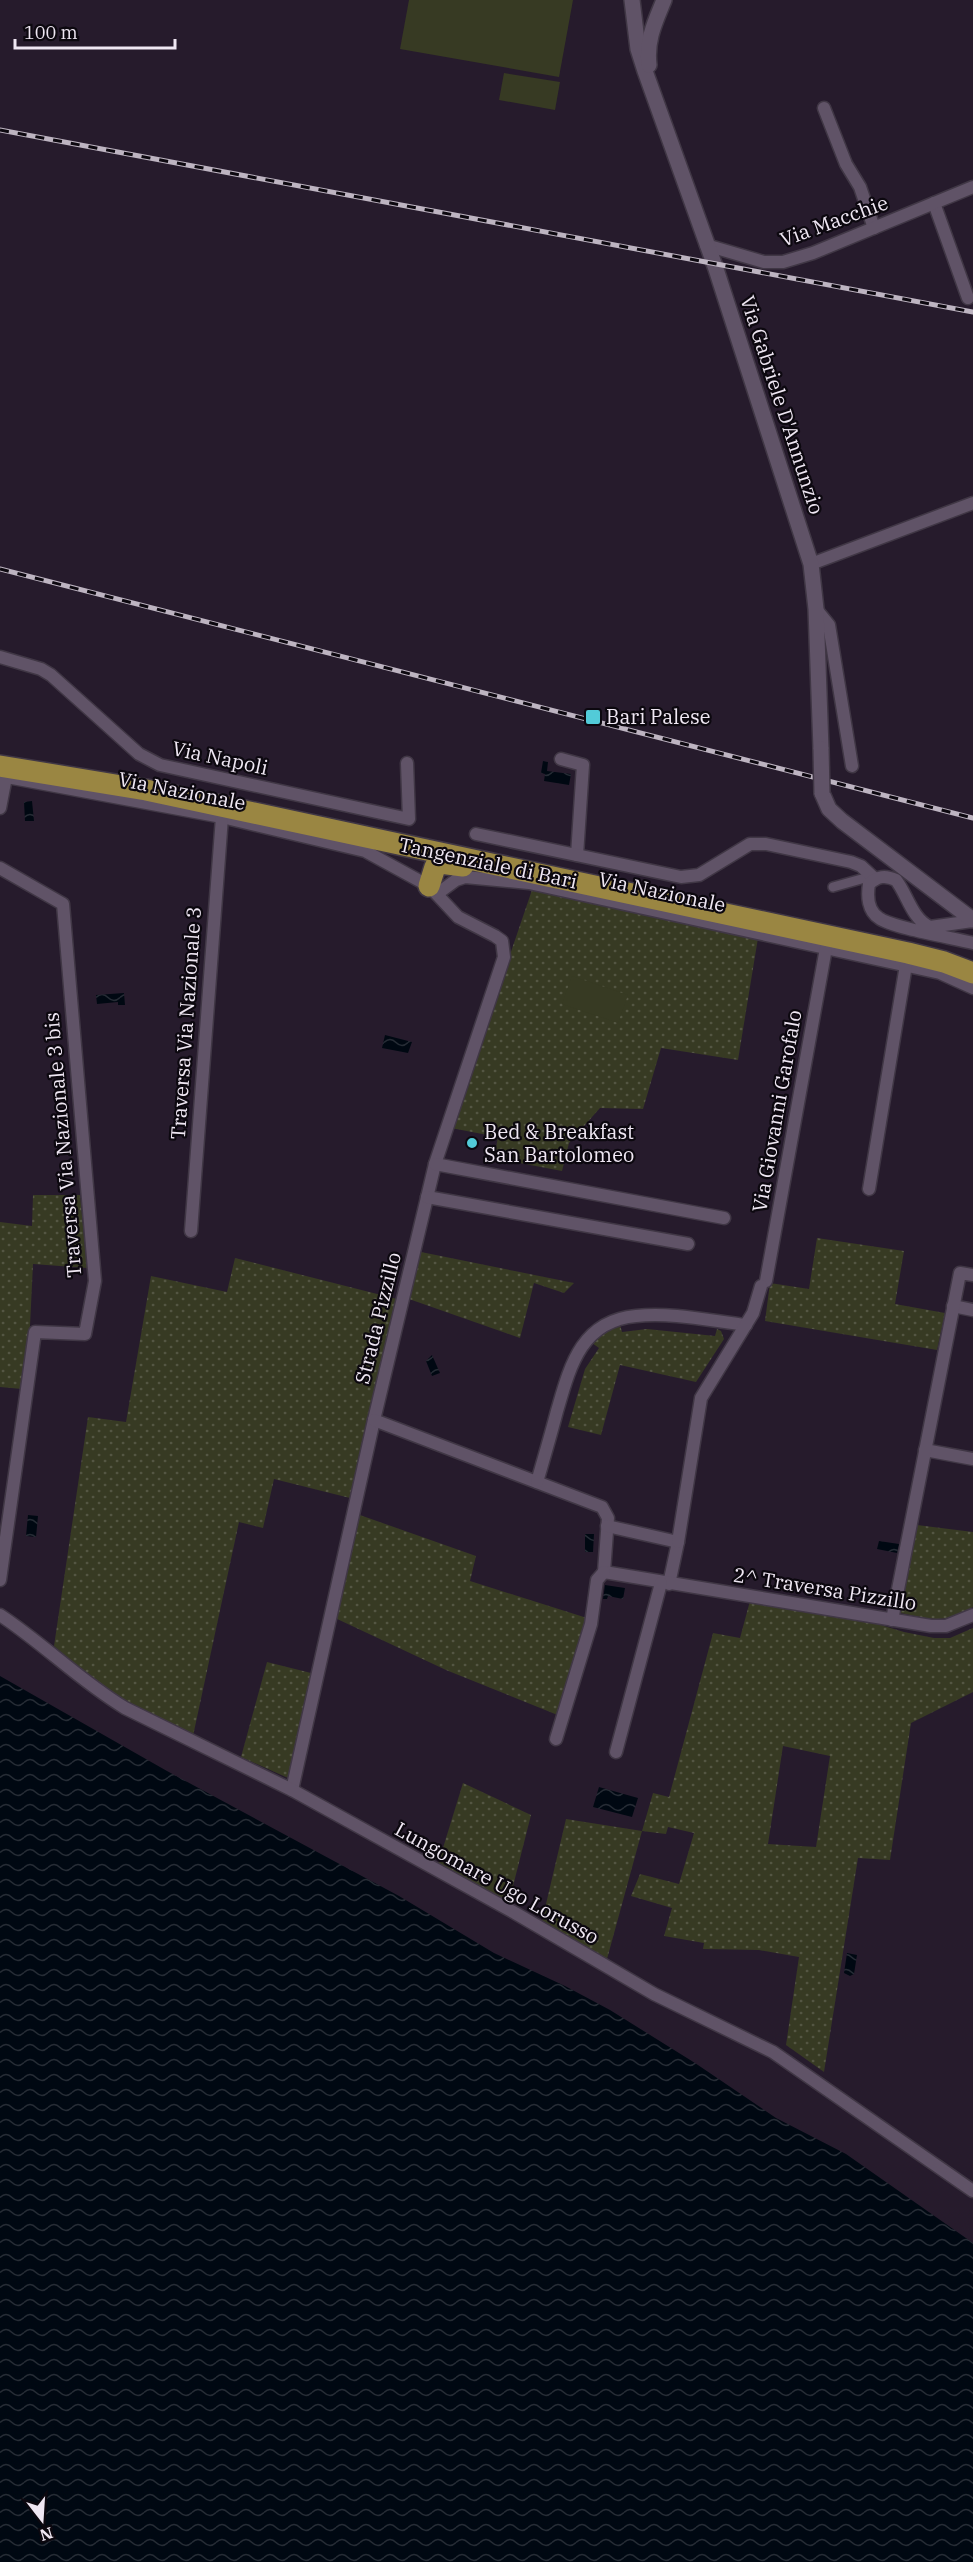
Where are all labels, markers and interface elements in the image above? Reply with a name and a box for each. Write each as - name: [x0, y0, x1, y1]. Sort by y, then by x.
- scale bar: [15, 12, 176, 50]
- text: 100 m: [24, 21, 78, 44]
- street label: Via Macchie: [776, 189, 892, 253]
- street label: Via Gabriele D'Annunzio: [734, 292, 831, 518]
- place label: Bari Palese: [606, 703, 710, 730]
- marker: Bari Palese: [584, 708, 602, 726]
- street label: Via Napoli: [170, 734, 270, 781]
- street label: Via Nazionale: [116, 765, 248, 816]
- street label: Tangenziale di Bari: [397, 830, 580, 895]
- street label: Via Nazionale: [596, 865, 728, 918]
- street label: Traversa Via Nazionale 3: [164, 906, 207, 1140]
- street label: Via Giovanni Garofalo: [745, 1008, 808, 1214]
- street label: Traversa Via Nazionale 3 bis: [37, 1011, 88, 1279]
- place label: Bed & Breakfast San Bartolomeo: [484, 1118, 634, 1168]
- marker: Bed & Breakfast San Bartolomeo: [465, 1136, 479, 1150]
- street label: Strada Pizzillo: [348, 1249, 407, 1387]
- street label: 2^ Traversa Pizzillo: [732, 1561, 919, 1616]
- street label: Lungomare Ugo Lorusso: [390, 1815, 604, 1950]
- north arrow: [12, 2490, 72, 2550]
- text: N: [37, 2523, 55, 2546]

